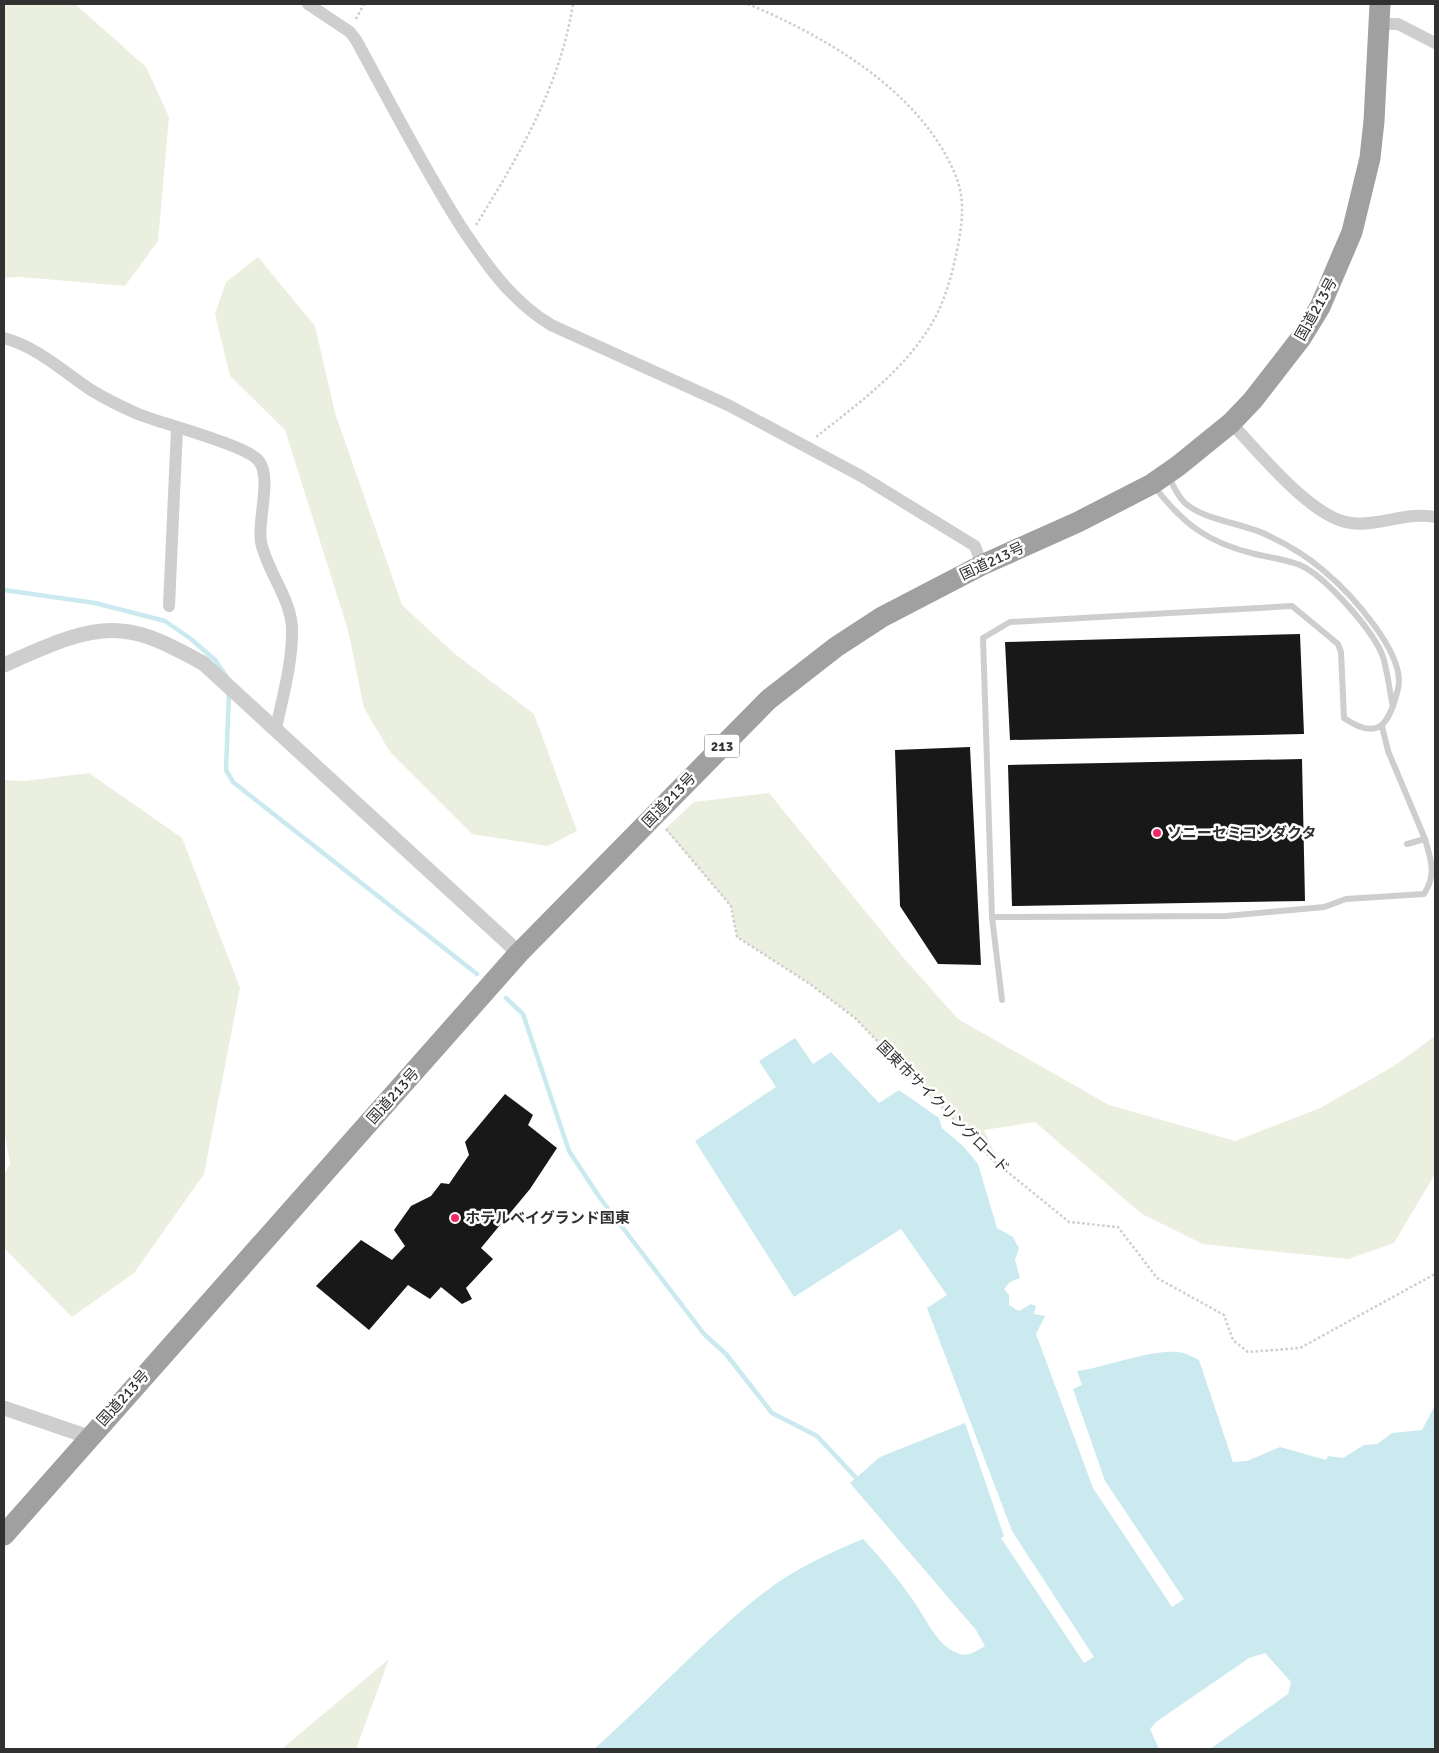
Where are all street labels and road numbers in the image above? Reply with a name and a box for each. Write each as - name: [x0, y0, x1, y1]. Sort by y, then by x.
- street label: 国道213号: [1291, 274, 1341, 344]
- street label: 国道213号: [957, 538, 1027, 584]
- road number: 213: [704, 734, 740, 758]
- street label: 国道213号: [638, 769, 700, 831]
- street label: 国東市サイクリングロード: [873, 1037, 1013, 1177]
- street label: 国道213号: [363, 1064, 423, 1128]
- street label: 国道213号: [93, 1366, 153, 1430]

